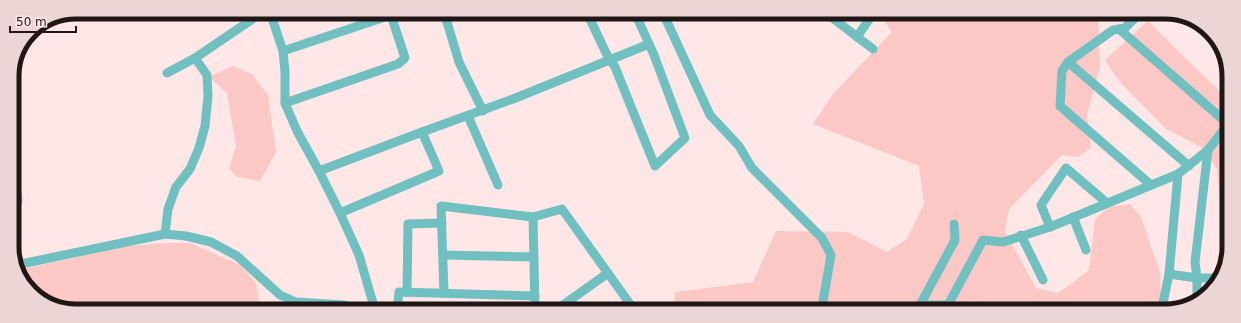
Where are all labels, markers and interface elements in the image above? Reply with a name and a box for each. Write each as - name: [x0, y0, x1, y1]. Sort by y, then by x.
- scale bar: [10, 8, 76, 34]
- text: 50 m: [16, 15, 47, 29]

